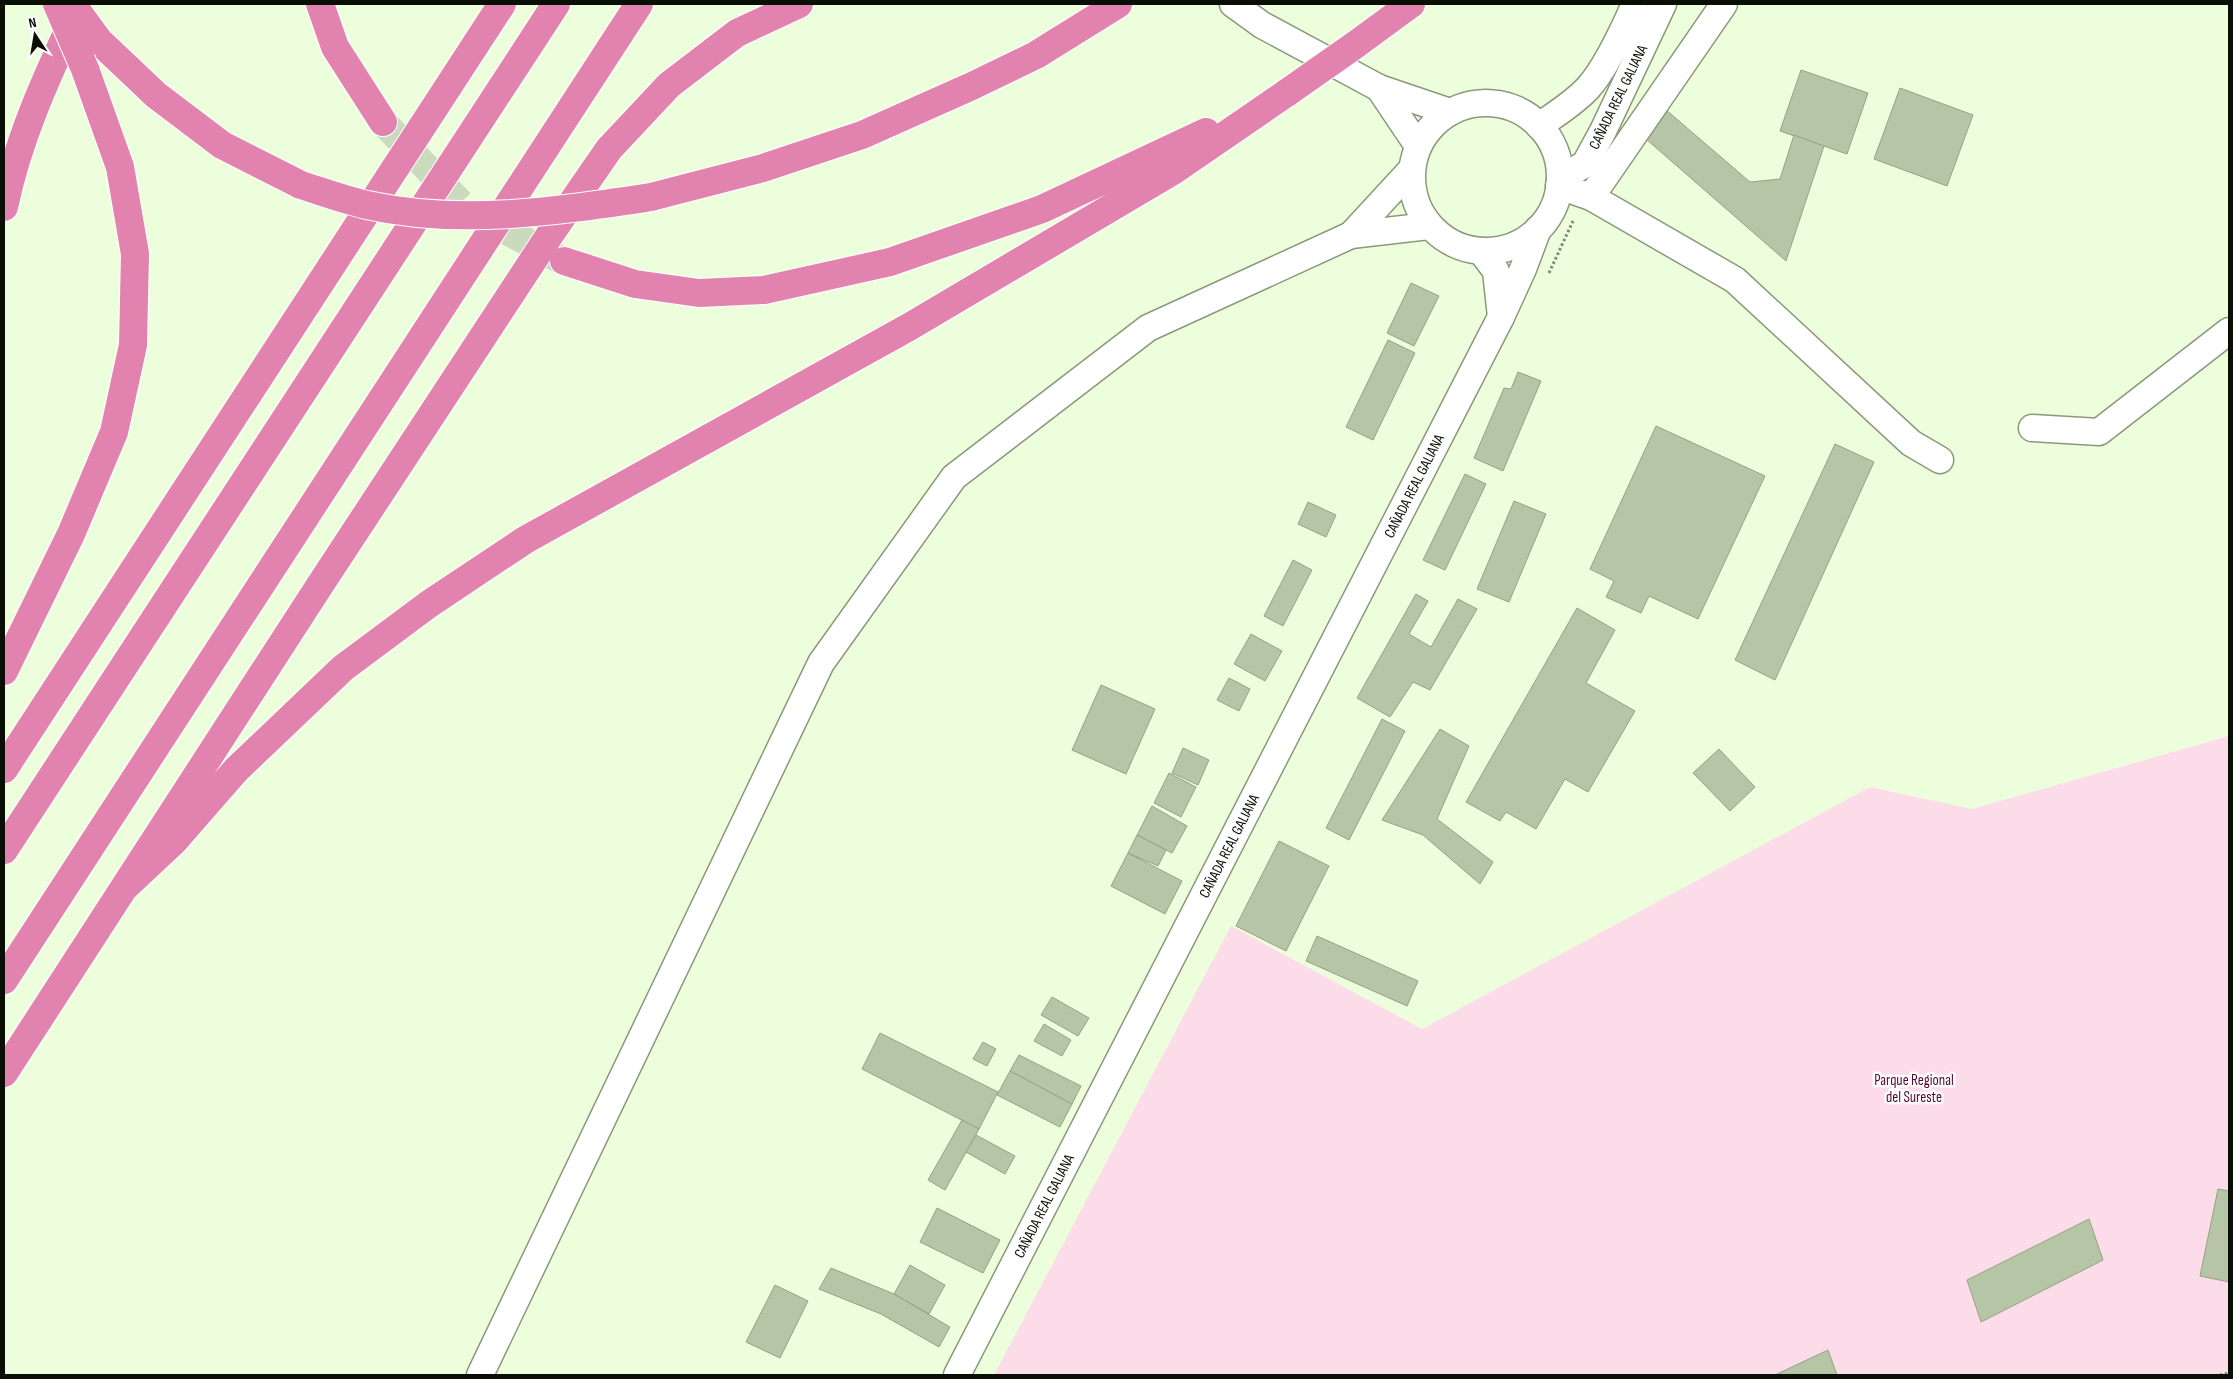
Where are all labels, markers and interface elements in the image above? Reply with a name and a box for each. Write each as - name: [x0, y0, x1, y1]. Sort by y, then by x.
- north arrow: [10, 10, 60, 60]
- text: N: [27, 14, 38, 32]
- street label: CAÑADA REAL GALIANA: [1585, 41, 1652, 153]
- street label: CAÑADA REAL GALIANA: [1380, 431, 1449, 541]
- street label: CAÑADA REAL GALIANA: [1195, 791, 1264, 901]
- park label: Parque Regional del Sureste: [1874, 1071, 1954, 1107]
- street label: CAÑADA REAL GALIANA: [1010, 1151, 1079, 1261]

